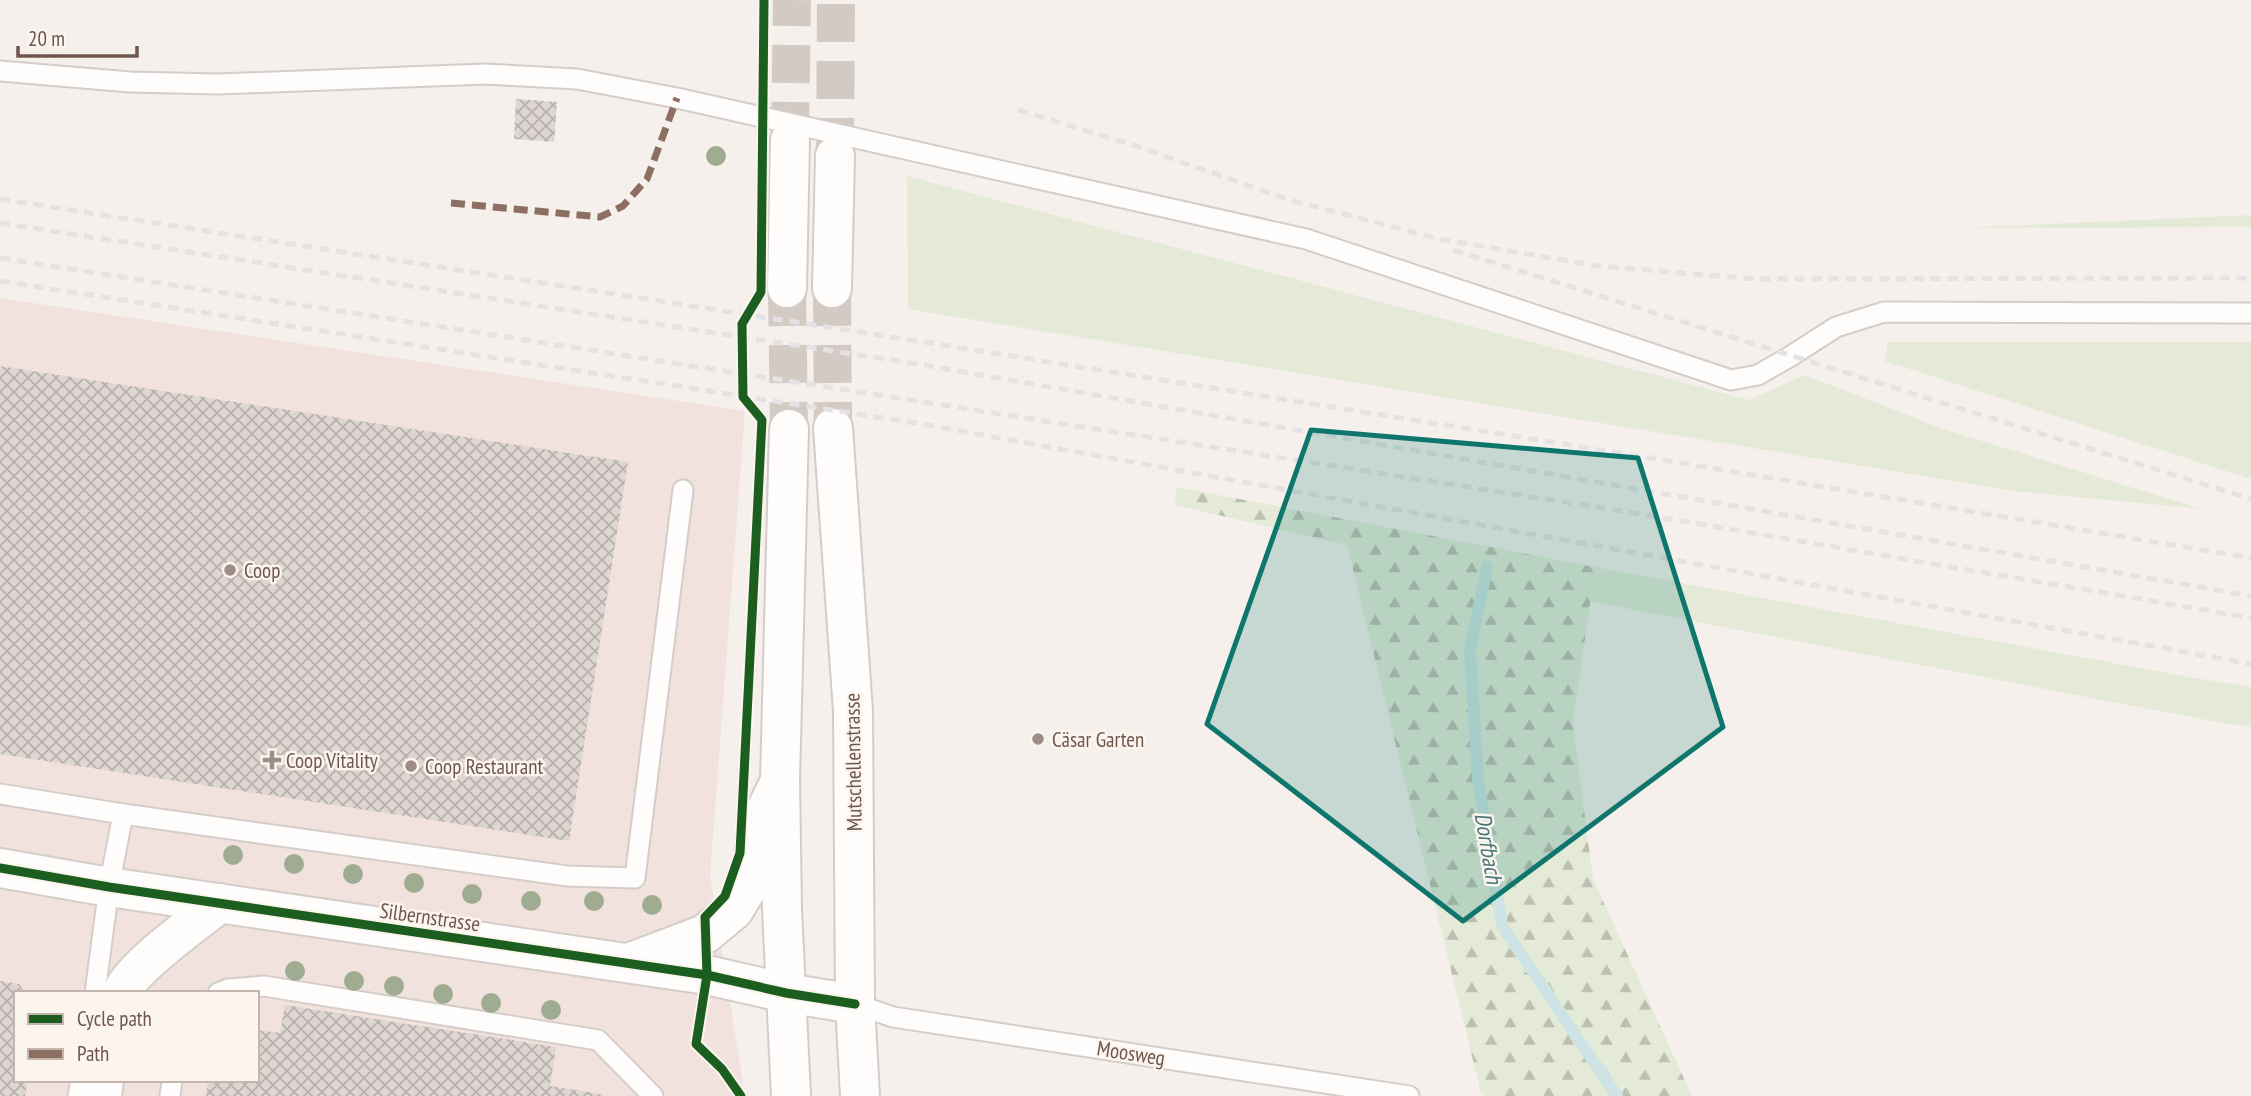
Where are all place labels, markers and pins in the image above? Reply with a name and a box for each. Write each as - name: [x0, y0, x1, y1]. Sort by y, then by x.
- place label: Coop: [244, 557, 280, 584]
- marker: Coop: [222, 562, 238, 578]
- place label: Cäsar Garten: [1052, 726, 1144, 753]
- marker: Cäsar Garten: [1030, 731, 1046, 747]
- place label: Coop Vitality: [286, 747, 378, 774]
- marker: Coop Vitality: [264, 752, 280, 768]
- place label: Coop Restaurant: [425, 753, 543, 780]
- marker: Coop Restaurant: [403, 758, 419, 774]

